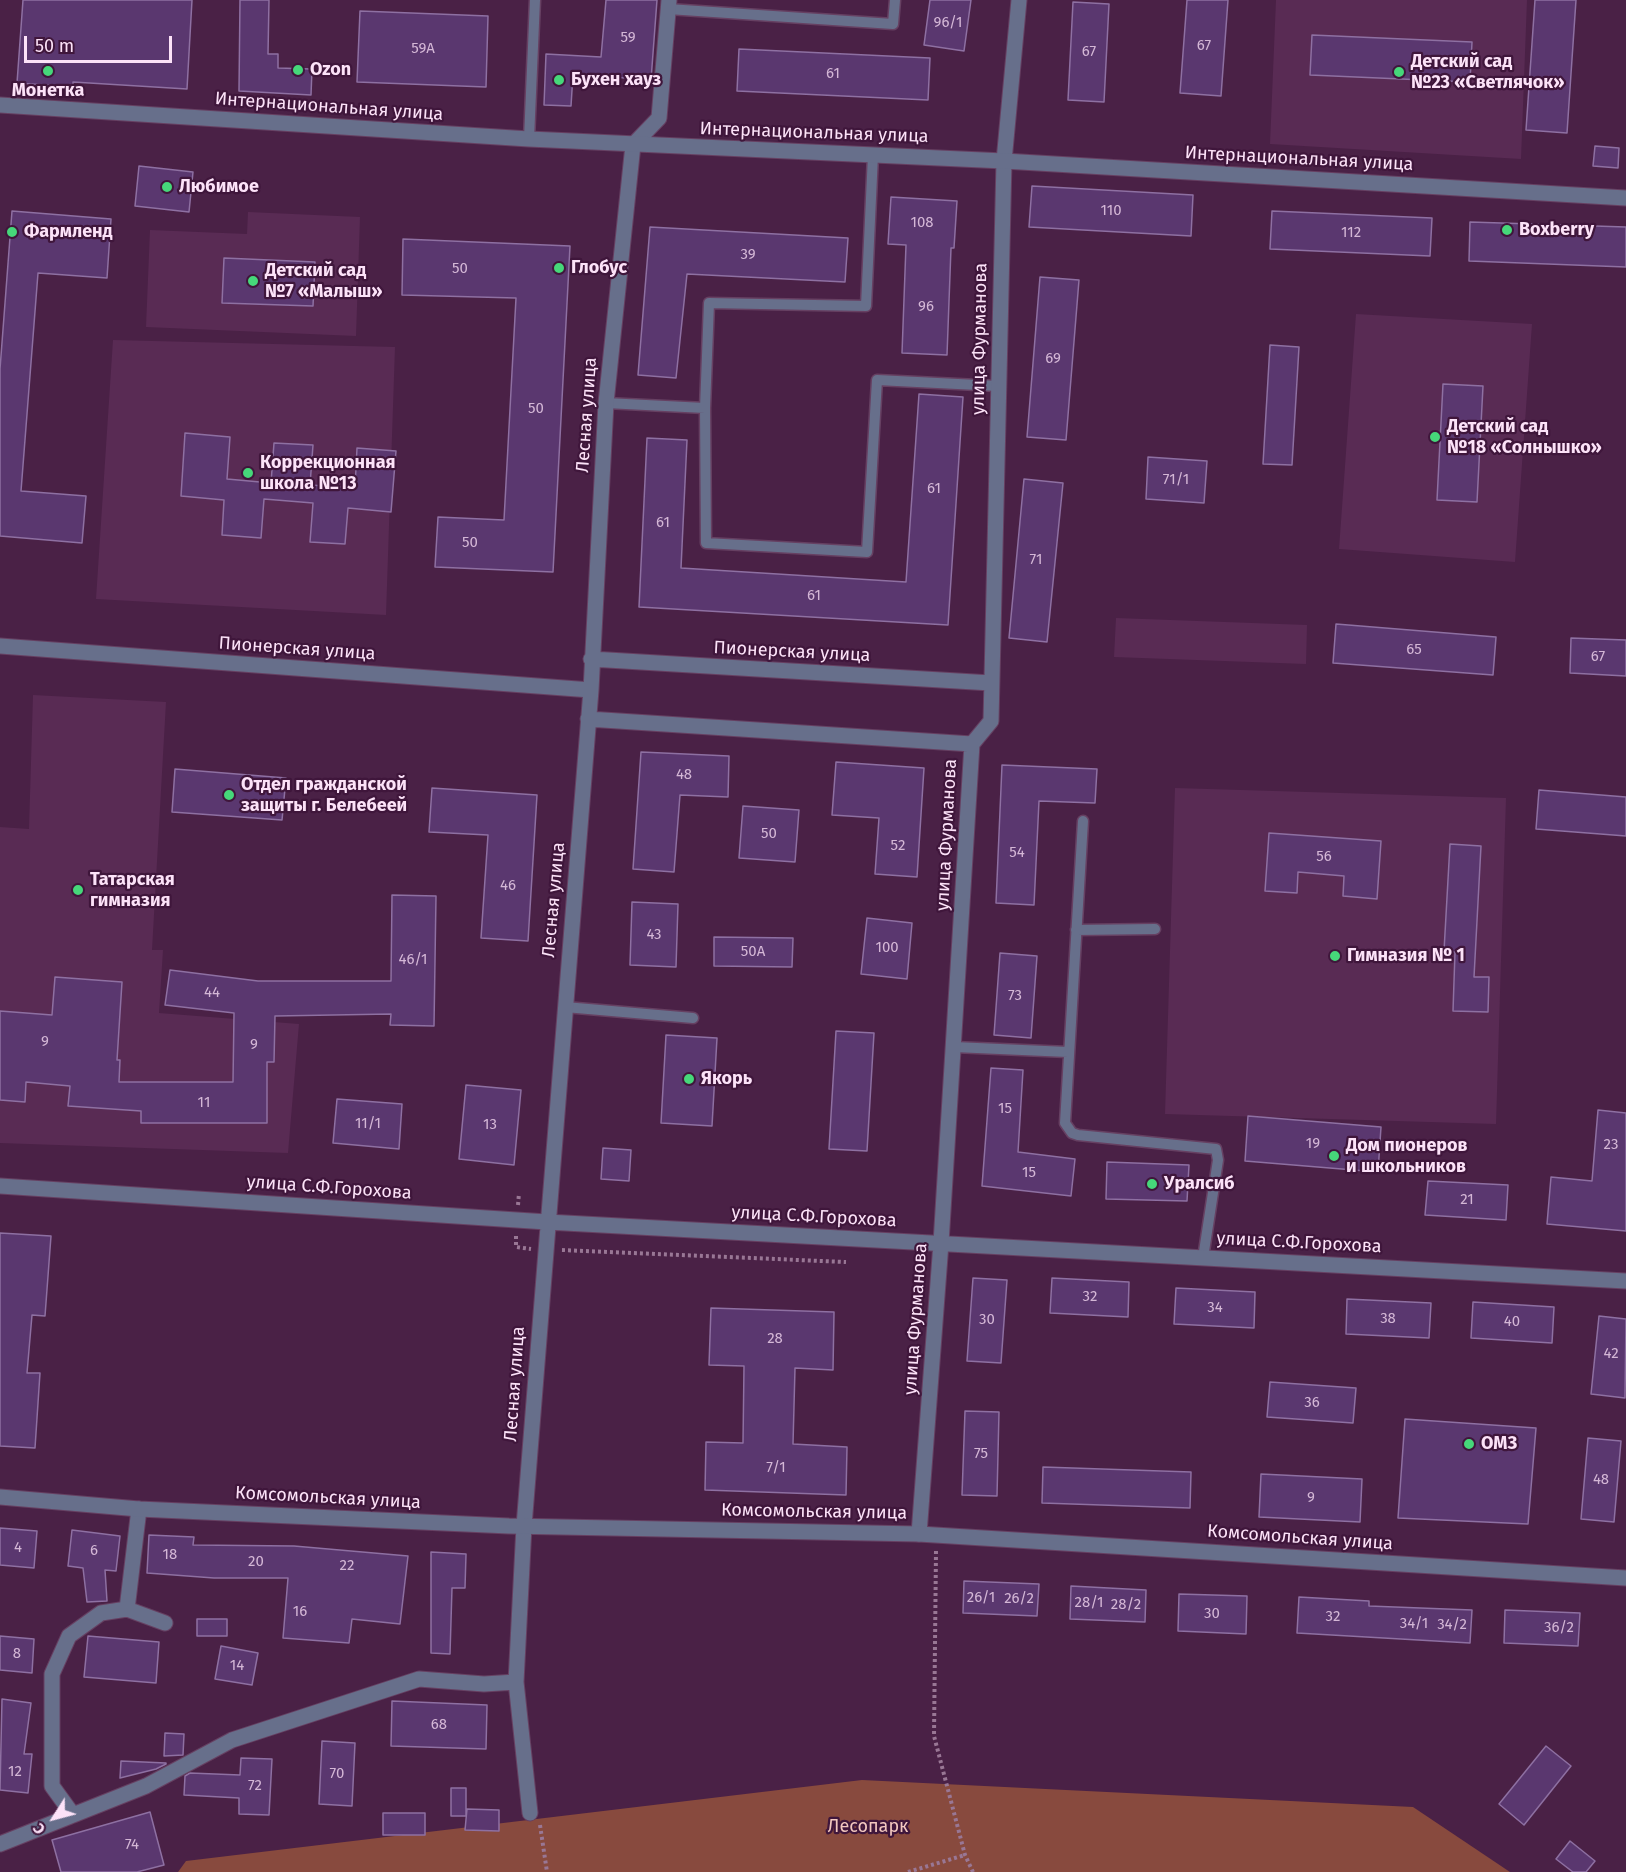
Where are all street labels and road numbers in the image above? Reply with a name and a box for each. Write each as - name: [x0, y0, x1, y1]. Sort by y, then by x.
- street label: Интернациональная улица: [214, 88, 444, 126]
- street label: Интернациональная улица: [699, 118, 929, 148]
- street label: Интернациональная улица: [1184, 142, 1414, 176]
- street label: улица Фурманова: [968, 263, 992, 415]
- street label: Лесная улица: [572, 357, 602, 473]
- street label: Пионерская улица: [218, 633, 376, 665]
- street label: Пионерская улица: [713, 637, 871, 667]
- street label: улица Фурманова: [932, 759, 962, 911]
- street label: Лесная улица: [538, 841, 570, 959]
- street label: улица С.Ф.Горохова: [246, 1171, 412, 1205]
- street label: улица С.Ф.Горохова: [731, 1202, 897, 1232]
- street label: улица С.Ф.Горохова: [1216, 1228, 1382, 1258]
- street label: улица Фурманова: [900, 1242, 932, 1396]
- street label: Лесная улица: [500, 1326, 530, 1442]
- street label: Комсомольская улица: [235, 1482, 421, 1514]
- street label: Комсомольская улица: [721, 1500, 907, 1524]
- street label: Комсомольская улица: [1206, 1521, 1394, 1555]

